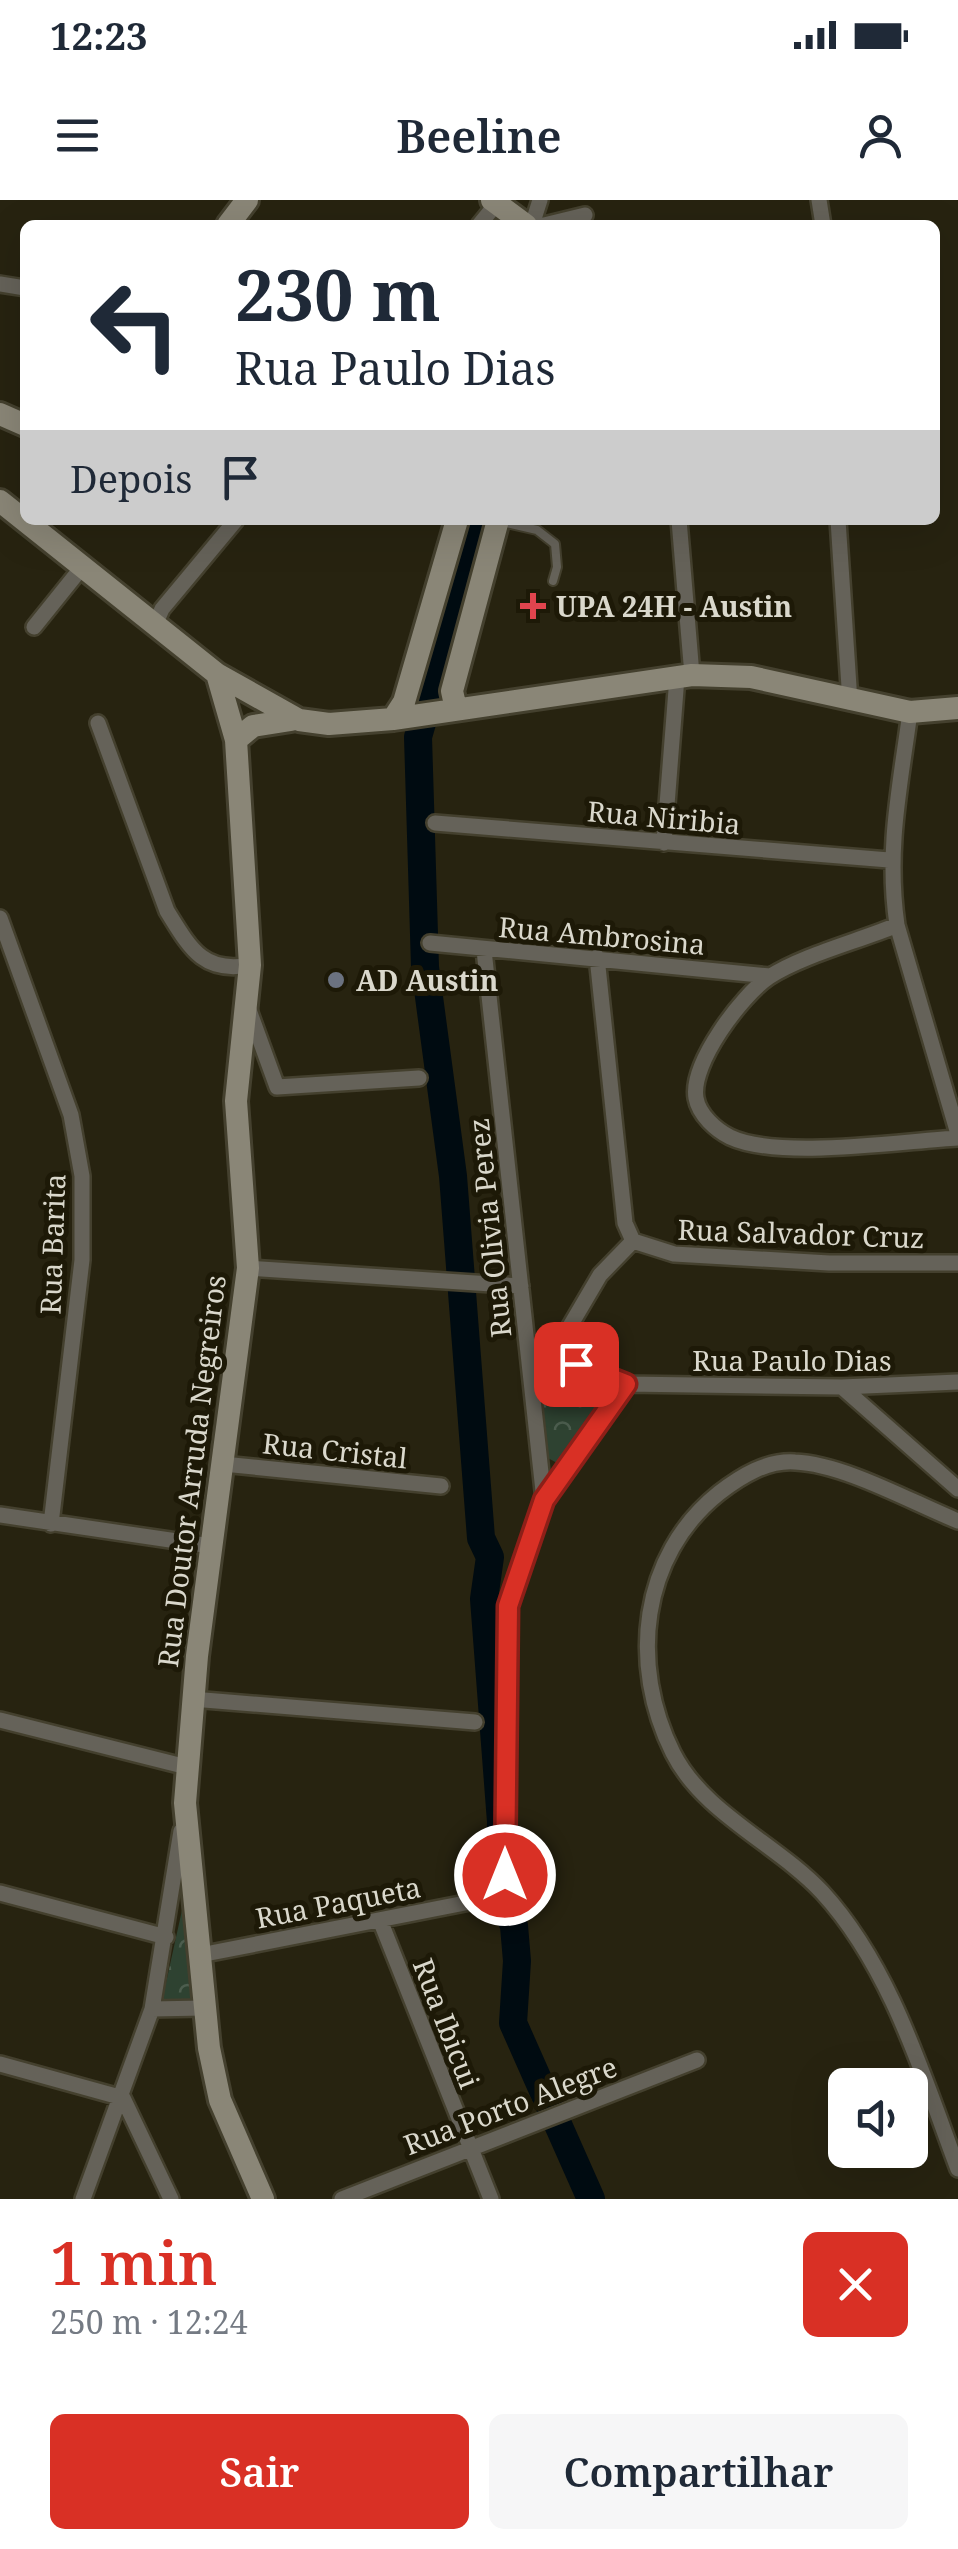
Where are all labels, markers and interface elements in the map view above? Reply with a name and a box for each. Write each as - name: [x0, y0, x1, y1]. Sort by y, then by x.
- text: 12:23: [50, 9, 147, 61]
- text: Beeline: [396, 105, 562, 166]
- icon: menu: [50, 108, 105, 163]
- icon: person: [853, 108, 908, 163]
- text: 230 m: [235, 246, 441, 342]
- icon: left: [70, 260, 200, 390]
- text: Rua Paulo Dias: [235, 337, 556, 398]
- icon: arrive: [213, 450, 268, 505]
- text: Depois: [70, 452, 193, 504]
- place label: UPA 24H - Austin: [556, 587, 792, 625]
- marker: UPA 24H - Austin: [520, 593, 546, 619]
- street label: Rua Niribia: [586, 791, 742, 843]
- street label: Rua Ambrosina: [497, 907, 707, 963]
- place label: AD Austin: [356, 961, 498, 999]
- marker: AD Austin: [325, 969, 347, 991]
- street label: Rua Olivia Perez: [459, 1117, 519, 1339]
- street label: Rua Barita: [31, 1173, 73, 1315]
- street label: Rua Salvador Cruz: [677, 1210, 925, 1256]
- street label: Rua Doutor Arruda Negreiros: [148, 1273, 234, 1669]
- pin: [534, 1322, 619, 1407]
- icon: arrive: [549, 1337, 604, 1392]
- street label: Rua Paulo Dias: [692, 1341, 892, 1379]
- street label: Rua Cristal: [261, 1424, 410, 1477]
- position arrow: [453, 1823, 557, 1927]
- street label: Rua Paqueta: [252, 1867, 424, 1937]
- street label: Rua Ibicui: [405, 1953, 489, 2093]
- street label: Rua Porto Alegre: [398, 2047, 622, 2163]
- map controls: [828, 2068, 928, 2168]
- button: sound: [828, 2068, 928, 2168]
- text: 1 min: [50, 2221, 218, 2303]
- button: close: [803, 2232, 908, 2337]
- text: 250 m · 12:24: [50, 2300, 248, 2343]
- button: Sair: [50, 2414, 469, 2529]
- button: Compartilhar: [489, 2414, 908, 2529]

